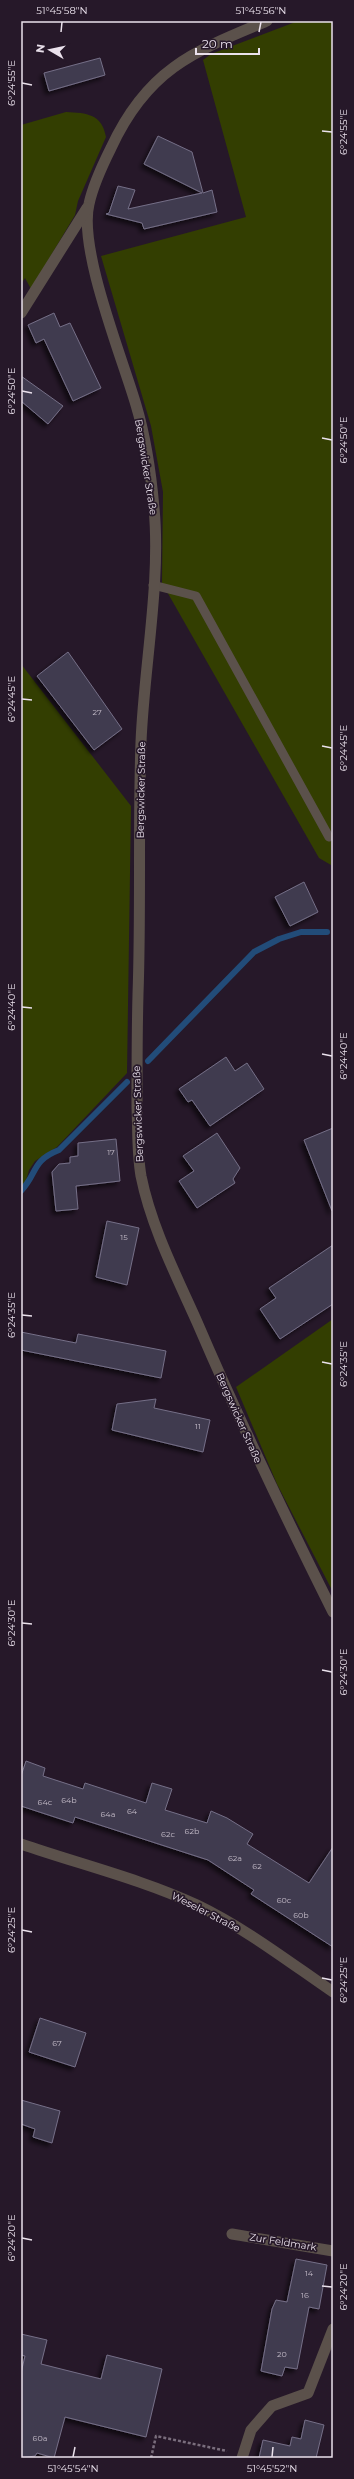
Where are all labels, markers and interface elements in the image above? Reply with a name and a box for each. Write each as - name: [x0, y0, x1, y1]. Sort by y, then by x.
- text: 51°45'58"N: [36, 4, 88, 17]
- text: 51°45'56"N: [236, 4, 286, 17]
- north arrow: [30, 30, 70, 70]
- scale bar: [196, 30, 259, 56]
- text: 20 m: [202, 36, 233, 51]
- text: N: [33, 43, 48, 54]
- text: 6°24'55"E: [5, 60, 18, 106]
- text: 6°24'55"E: [337, 109, 350, 155]
- text: 6°24'50"E: [5, 367, 18, 415]
- text: 6°24'50"E: [337, 416, 350, 464]
- street label: Bergswicker Straße: [132, 418, 160, 516]
- text: 6°24'45"E: [5, 675, 18, 722]
- house number: 27: [92, 707, 102, 717]
- text: 6°24'45"E: [337, 724, 350, 771]
- street label: Bergswicker Straße: [134, 741, 148, 839]
- text: 6°24'40"E: [5, 983, 18, 1031]
- text: 6°24'40"E: [337, 1032, 350, 1080]
- street label: Bergswicker Straße: [130, 1065, 146, 1163]
- house number: 17: [107, 1147, 115, 1157]
- house number: 15: [120, 1232, 128, 1242]
- text: 6°24'35"E: [5, 1292, 18, 1338]
- text: 6°24'35"E: [337, 1341, 350, 1387]
- street label: Bergswicker Straße: [213, 1371, 265, 1465]
- house number: 11: [195, 1421, 201, 1431]
- text: 6°24'30"E: [5, 1599, 18, 1647]
- text: 6°24'30"E: [337, 1648, 350, 1696]
- house number: 64b: [61, 1795, 77, 1805]
- house number: 64c: [38, 1797, 53, 1807]
- house number: 64: [127, 1806, 138, 1816]
- house number: 64a: [100, 1809, 116, 1819]
- house number: 62b: [185, 1826, 200, 1836]
- house number: 62c: [161, 1829, 175, 1839]
- house number: 62a: [228, 1853, 242, 1863]
- house number: 62: [252, 1861, 262, 1871]
- street label: Weseler Straße: [169, 1889, 243, 1935]
- house number: 60c: [277, 1895, 292, 1905]
- text: 6°24'25"E: [5, 1907, 18, 1953]
- house number: 60b: [293, 1910, 309, 1920]
- text: 6°24'25"E: [337, 1957, 350, 2003]
- house number: 67: [52, 2038, 62, 2048]
- text: 6°24'20"E: [5, 2214, 18, 2262]
- street label: Zur Feldmark: [248, 2230, 318, 2254]
- text: 6°24'20"E: [337, 2263, 350, 2311]
- house number: 14: [305, 2268, 314, 2278]
- house number: 16: [301, 2290, 309, 2300]
- house number: 20: [277, 2349, 287, 2359]
- house number: 60a: [33, 2433, 47, 2443]
- text: 51°45'54"N: [47, 2462, 99, 2475]
- text: 51°45'52"N: [247, 2462, 297, 2475]

